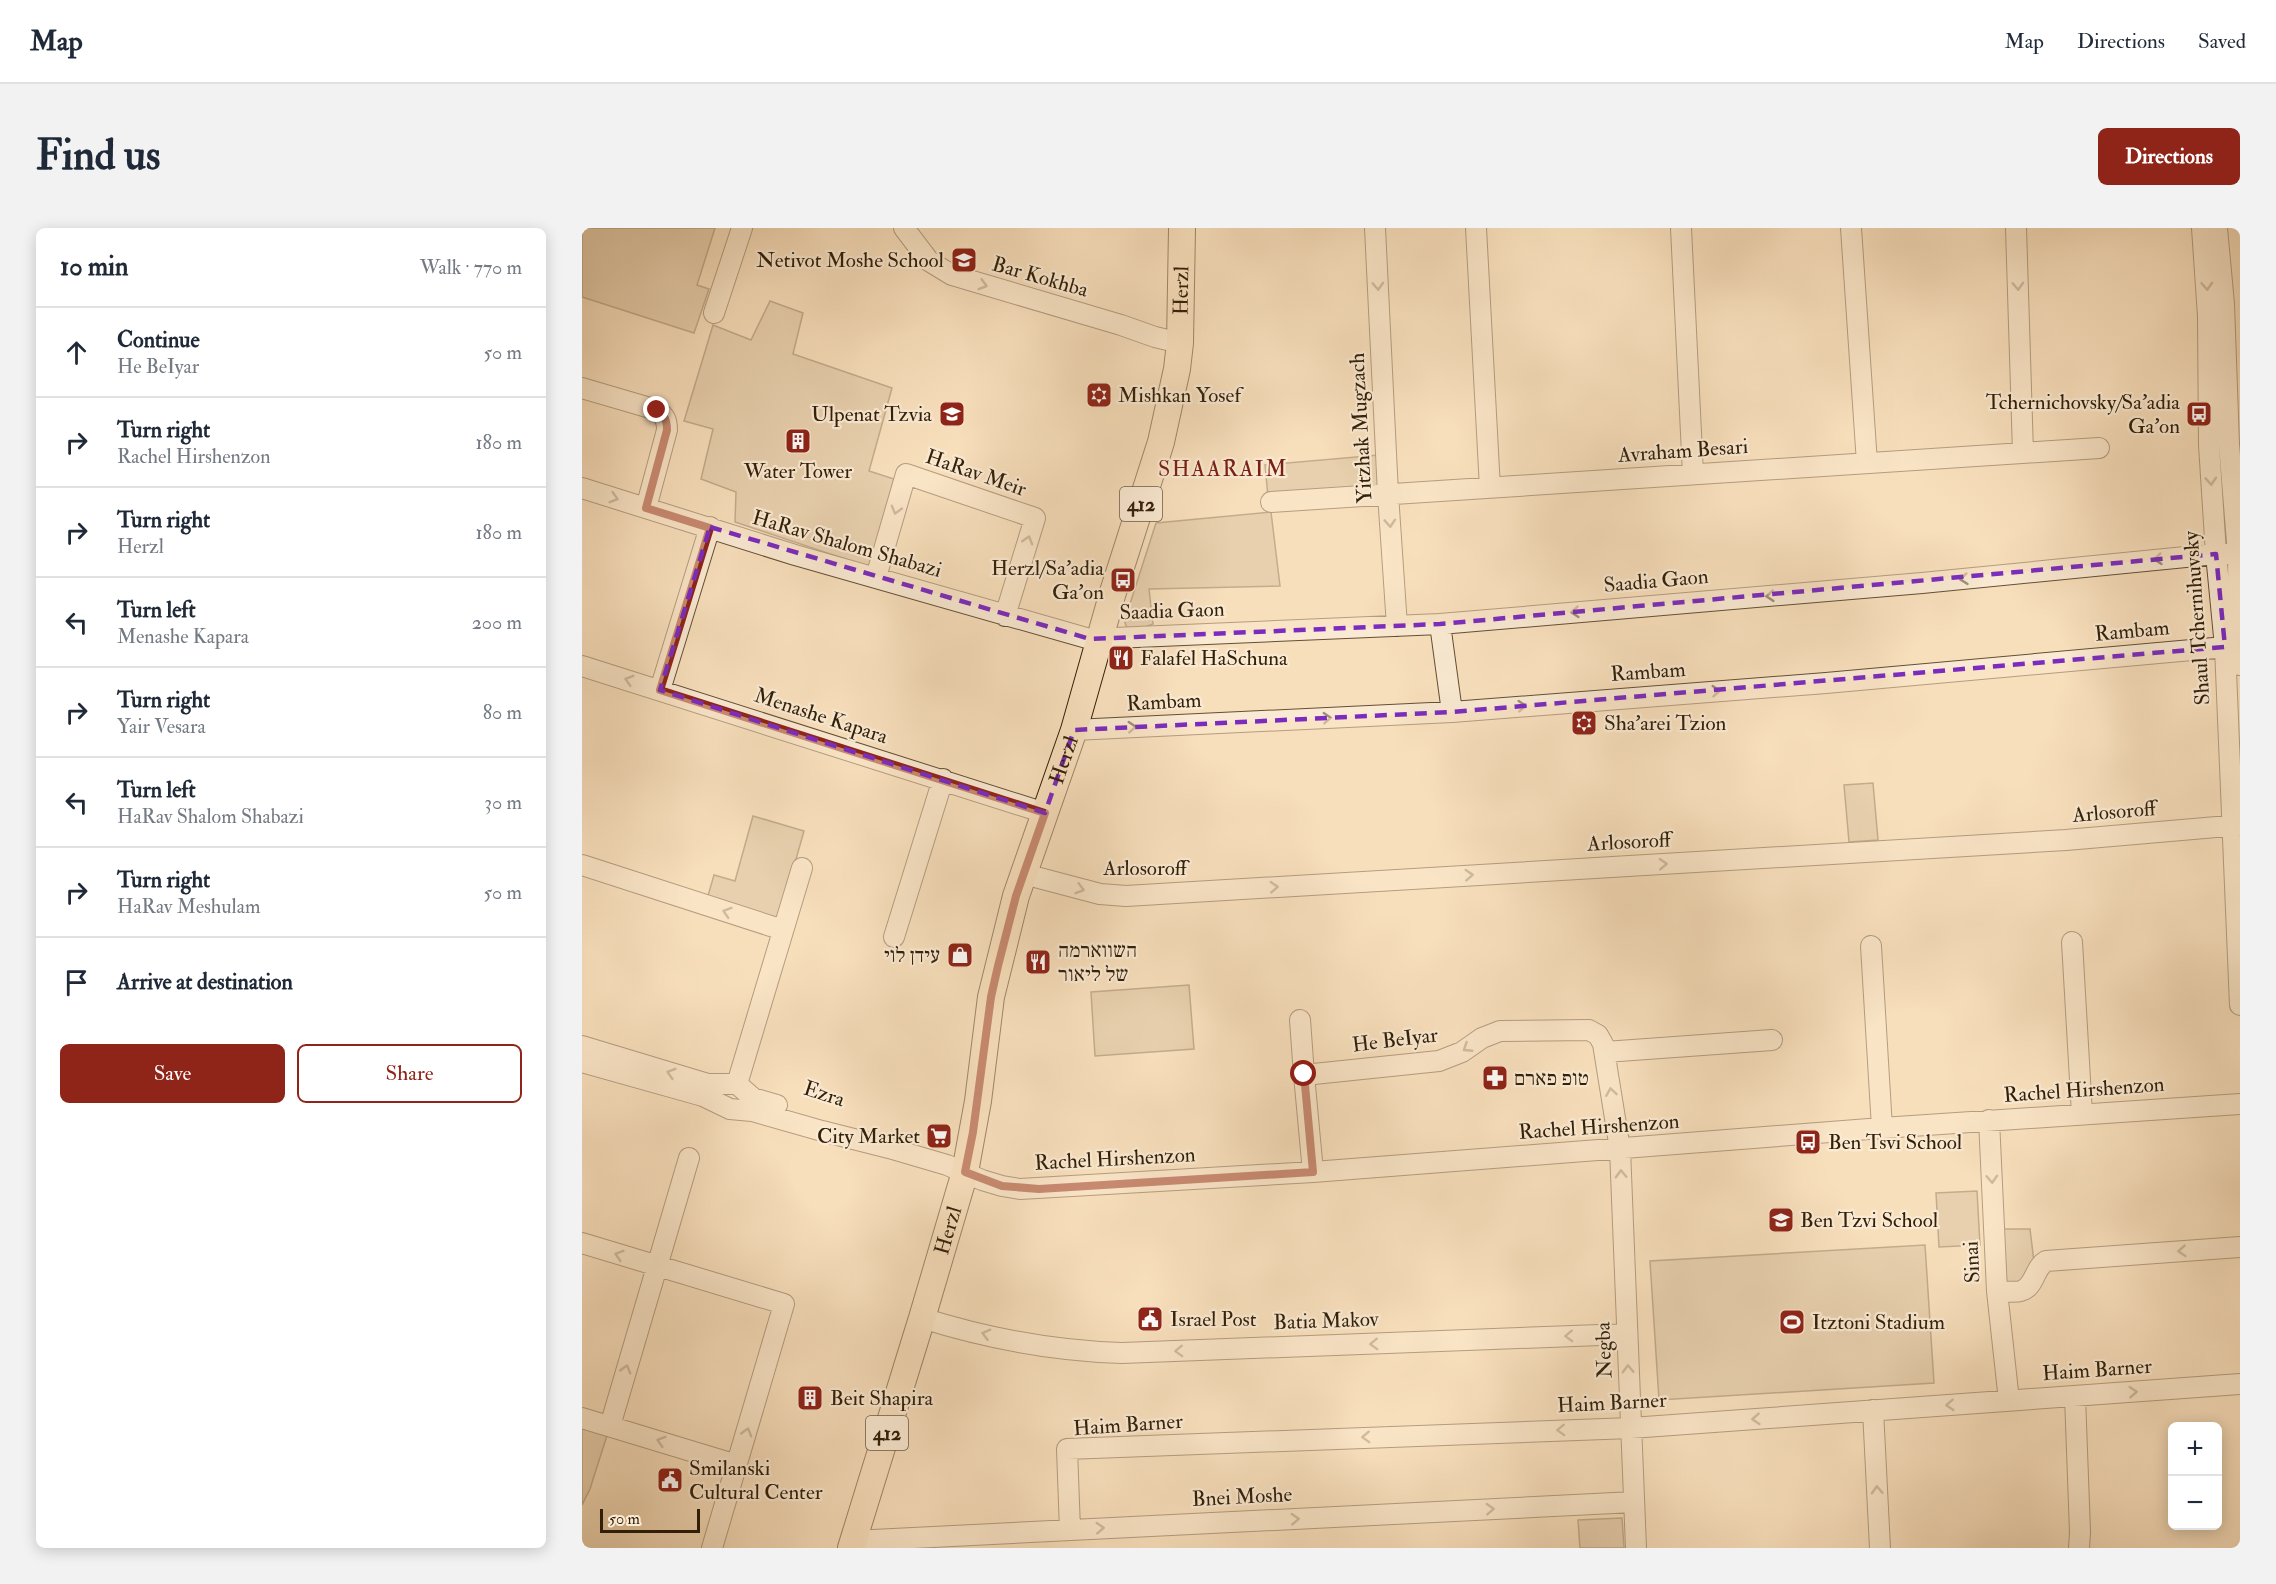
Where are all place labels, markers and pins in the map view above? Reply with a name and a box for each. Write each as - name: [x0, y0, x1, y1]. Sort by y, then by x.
- school or university icon: Netivot Moshe School: [949, 245, 979, 275]
- place label: Netivot Moshe School: [756, 247, 945, 274]
- synagogue icon: Mishkan Yosef: [1084, 380, 1114, 410]
- place label: Mishkan Yosef: [1118, 382, 1244, 409]
- place label: Tchernichovsky/Sa'adia Ga'on: [1986, 389, 2180, 440]
- school or university icon: Ulpenat Tzvia: [937, 399, 967, 429]
- bus stop icon: Tchernichovsky/Sa'adia Ga'on: [2184, 399, 2214, 429]
- place label: Ulpenat Tzvia: [811, 401, 932, 428]
- building icon: Water Tower: [783, 426, 813, 456]
- place label: Water Tower: [743, 458, 852, 485]
- place label: Herzl/Sa'adia Ga'on: [991, 555, 1104, 606]
- bus stop icon: Herzl/Sa'adia Ga'on: [1108, 565, 1138, 595]
- restaurant icon: Falafel HaSchuna: [1106, 643, 1136, 673]
- place label: Falafel HaSchuna: [1140, 645, 1288, 672]
- synagogue icon: Sha'arei Tzion: [1569, 708, 1599, 738]
- place label: Sha'arei Tzion: [1604, 710, 1727, 737]
- place label: השווארמה של ליאור: [1058, 937, 1137, 988]
- shop icon: עידן לוי: [945, 940, 975, 970]
- place label: עידן לוי: [884, 942, 940, 969]
- restaurant icon: השווארמה של ליאור: [1023, 947, 1053, 977]
- pharmacy icon: טופ פארם: [1480, 1063, 1510, 1093]
- place label: טופ פארם: [1514, 1065, 1589, 1092]
- supermarket icon: City Market: [924, 1121, 954, 1151]
- place label: City Market: [817, 1123, 920, 1150]
- bus stop icon: Ben Tsvi School: [1793, 1127, 1823, 1157]
- place label: Ben Tsvi School: [1828, 1129, 1963, 1156]
- school or university icon: Ben Tzvi School: [1766, 1205, 1796, 1235]
- place label: Ben Tzvi School: [1800, 1207, 1939, 1234]
- public building icon: Israel Post: [1135, 1304, 1165, 1334]
- place label: Israel Post: [1170, 1306, 1257, 1333]
- sports icon: Itztoni Stadium: [1777, 1307, 1807, 1337]
- place label: Itztoni Stadium: [1812, 1309, 1945, 1336]
- building icon: Beit Shapira: [795, 1383, 825, 1413]
- place label: Beit Shapira: [830, 1385, 933, 1412]
- place label: Smilanski Cultural Center: [689, 1455, 823, 1506]
- public building icon: Smilanski Cultural Center: [655, 1465, 685, 1495]

